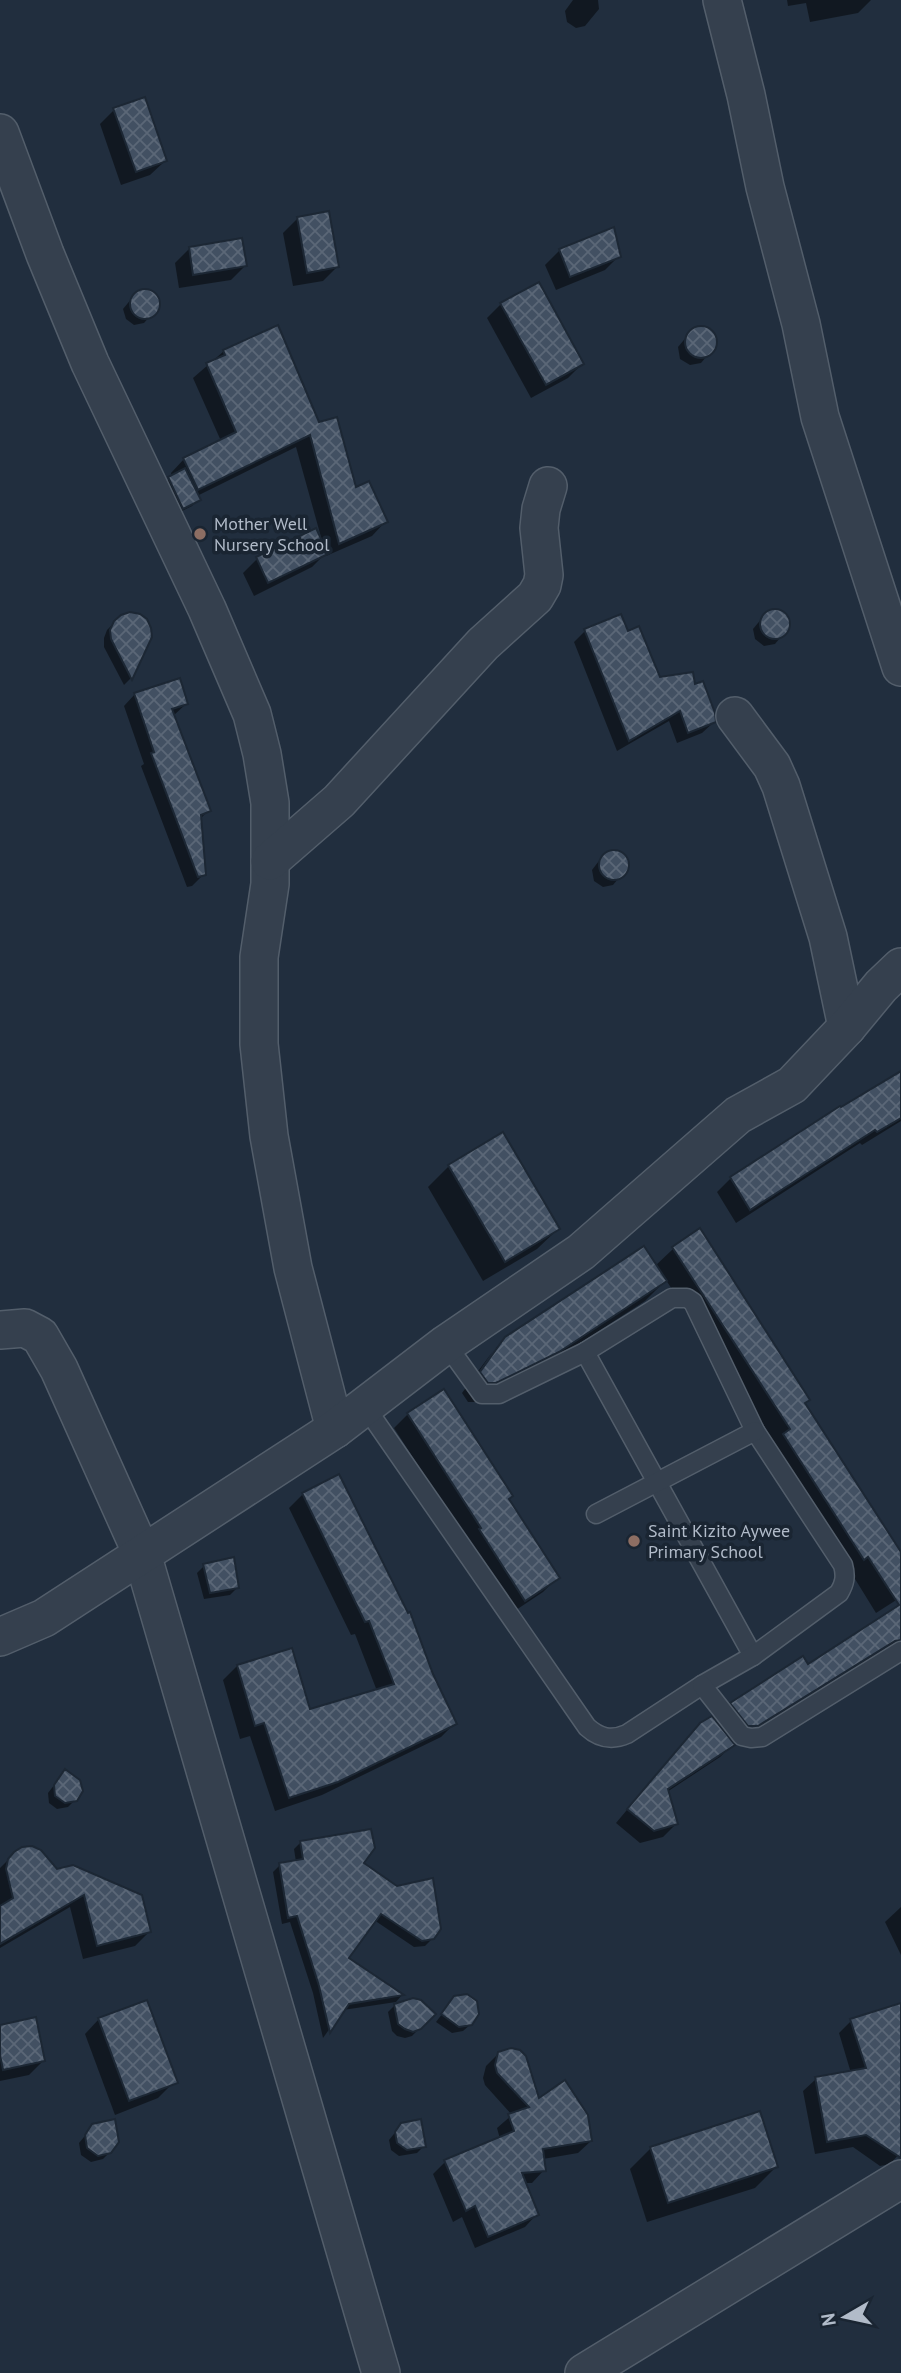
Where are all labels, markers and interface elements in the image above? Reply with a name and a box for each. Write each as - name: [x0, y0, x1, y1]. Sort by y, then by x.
- place label: Mother Well Nursery School: [214, 512, 330, 556]
- marker: Mother Well Nursery School: [192, 526, 208, 542]
- place label: Saint Kizito Aywee Primary School: [648, 1519, 790, 1563]
- marker: Saint Kizito Aywee Primary School: [626, 1533, 642, 1549]
- north arrow: [810, 2282, 880, 2352]
- text: N: [815, 2312, 841, 2328]

